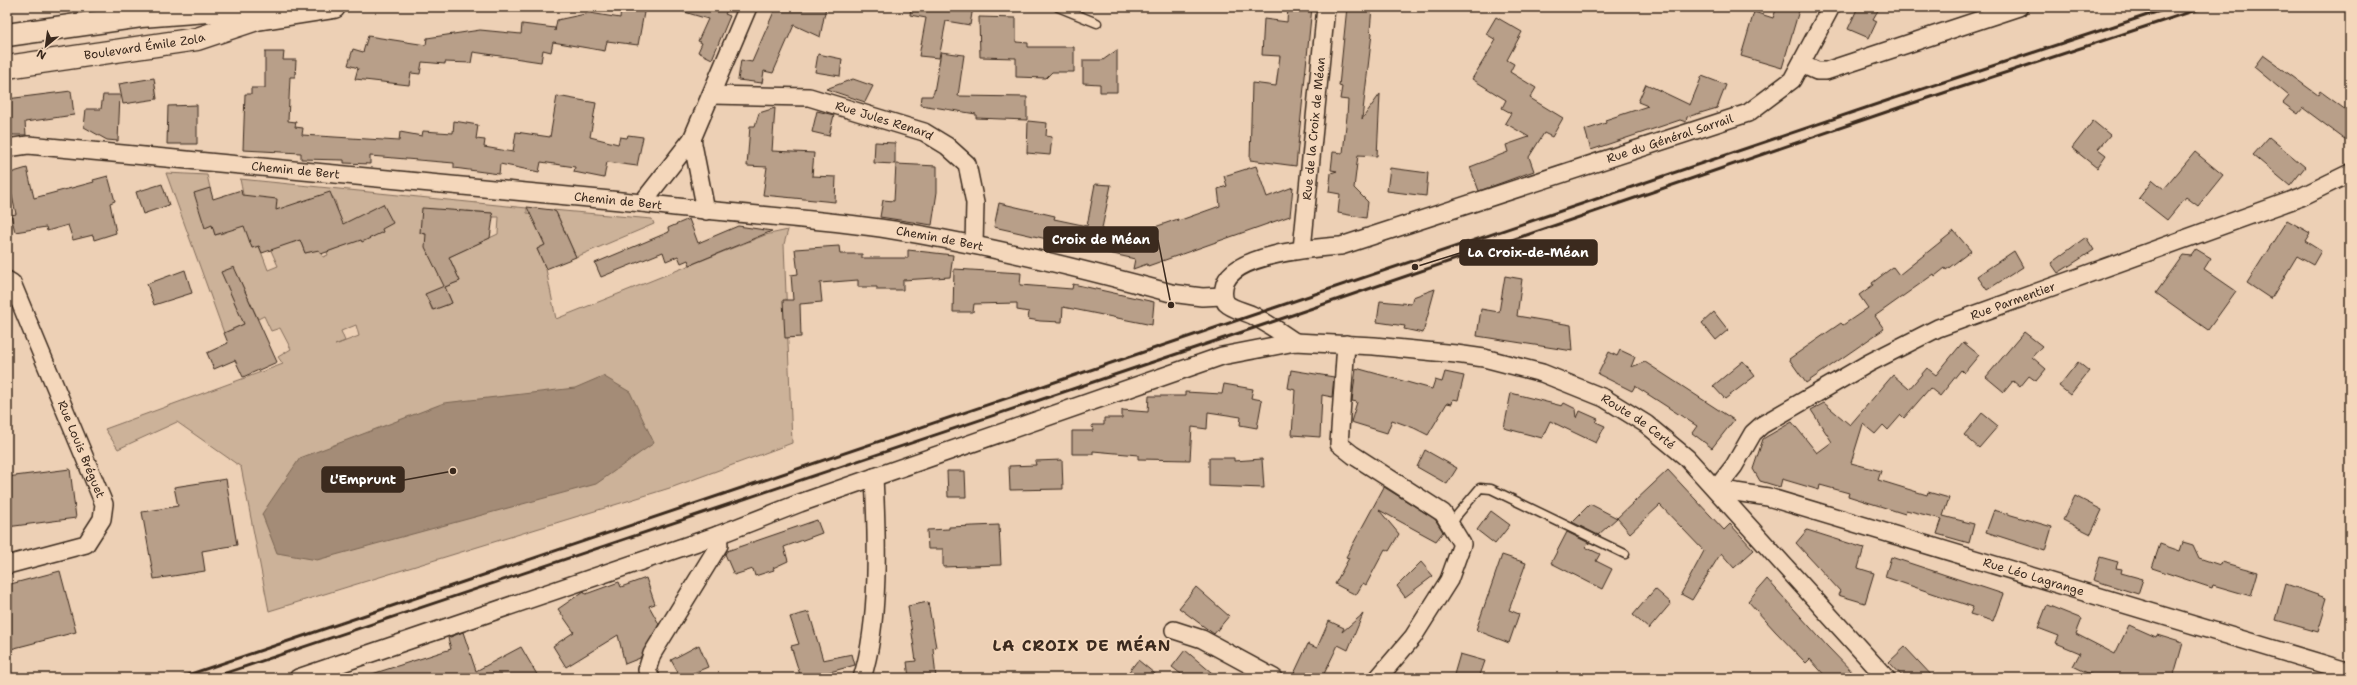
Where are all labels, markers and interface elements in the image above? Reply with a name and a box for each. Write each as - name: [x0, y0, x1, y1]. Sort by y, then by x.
- north arrow: [26, 26, 66, 66]
- street label: Boulevard Émile Zola: [83, 29, 208, 64]
- text: N: [34, 45, 49, 63]
- street label: Rue de la Croix de Méan: [1299, 56, 1329, 201]
- street label: Rue Jules Renard: [833, 97, 937, 144]
- street label: Rue du Général Sarrail: [1605, 110, 1736, 167]
- street label: Chemin de Bert: [251, 158, 340, 182]
- street label: Chemin de Bert: [573, 189, 663, 213]
- street label: Chemin de Bert: [895, 223, 985, 255]
- callout: Croix de Méan: [1044, 227, 1158, 252]
- text: Croix de Méan: [1052, 231, 1151, 248]
- callout: La Croix-de-Méan: [1460, 240, 1597, 265]
- text: La Croix-de-Méan: [1467, 244, 1589, 261]
- street label: Rue Parmentier: [1968, 278, 2058, 324]
- street label: Route de Certé: [1598, 390, 1679, 453]
- street label: Rue Louis Bréguet: [54, 398, 109, 500]
- callout: L'Emprunt: [322, 467, 404, 492]
- text: L'Emprunt: [330, 471, 396, 488]
- street label: Rue Léo Lagrange: [1981, 554, 2086, 600]
- district label: LA CROIX DE MÉAN: [992, 635, 1172, 656]

